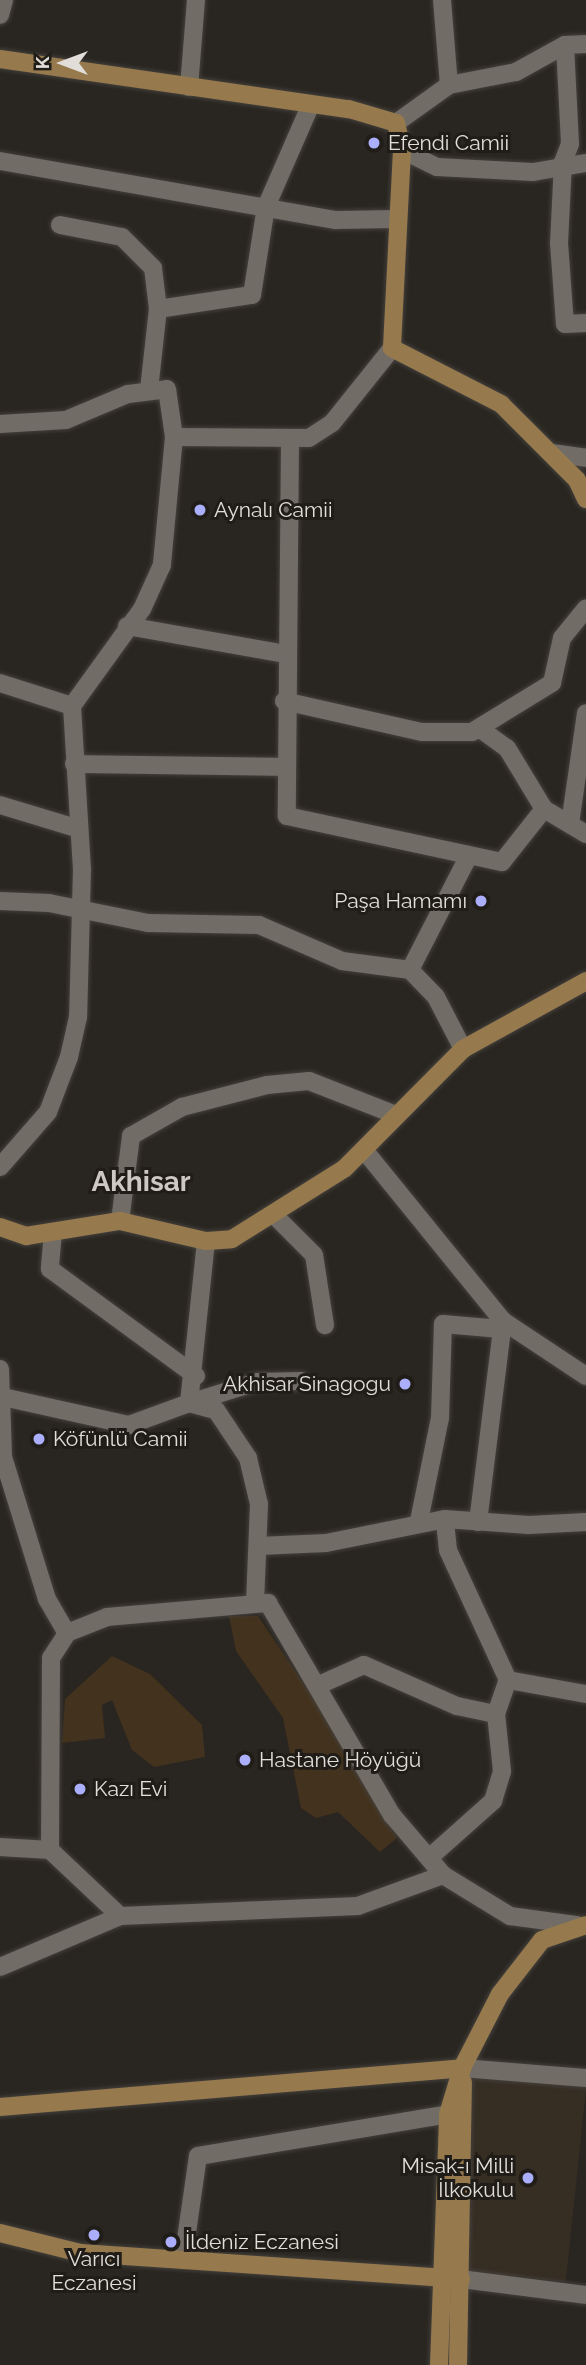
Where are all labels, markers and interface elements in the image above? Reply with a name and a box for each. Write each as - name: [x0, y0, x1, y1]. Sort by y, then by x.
- north arrow: [28, 28, 98, 98]
- text: K: [31, 57, 53, 69]
- place label: Efendi Camii: [388, 130, 509, 156]
- marker: Efendi Camii: [366, 135, 382, 151]
- place label: Aynalı Camii: [214, 497, 332, 523]
- marker: Aynalı Camii: [192, 502, 208, 518]
- place label: Paşa Hamamı: [334, 888, 467, 914]
- marker: Paşa Hamamı: [473, 893, 489, 909]
- district label: Akhisar: [91, 1165, 191, 1199]
- place label: Akhisar Sinagogu: [223, 1371, 391, 1397]
- marker: Akhisar Sinagogu: [397, 1376, 413, 1392]
- place label: Köfünlü Camii: [53, 1426, 188, 1452]
- marker: Köfünlü Camii: [31, 1431, 47, 1447]
- place label: Hastane Höyüğü: [259, 1747, 421, 1773]
- marker: Hastane Höyüğü: [237, 1752, 253, 1768]
- place label: Kazı Evi: [94, 1776, 167, 1802]
- marker: Kazı Evi: [72, 1781, 88, 1797]
- place label: Misak-ı Milli İlkokulu: [401, 2153, 514, 2203]
- marker: Misak-ı Milli İlkokulu: [520, 2170, 536, 2186]
- marker: Varıcı Eczanesi: [86, 2227, 102, 2243]
- place label: İldeniz Eczanesi: [185, 2229, 339, 2255]
- marker: İldeniz Eczanesi: [163, 2234, 179, 2250]
- place label: Varıcı Eczanesi: [51, 2246, 137, 2296]

